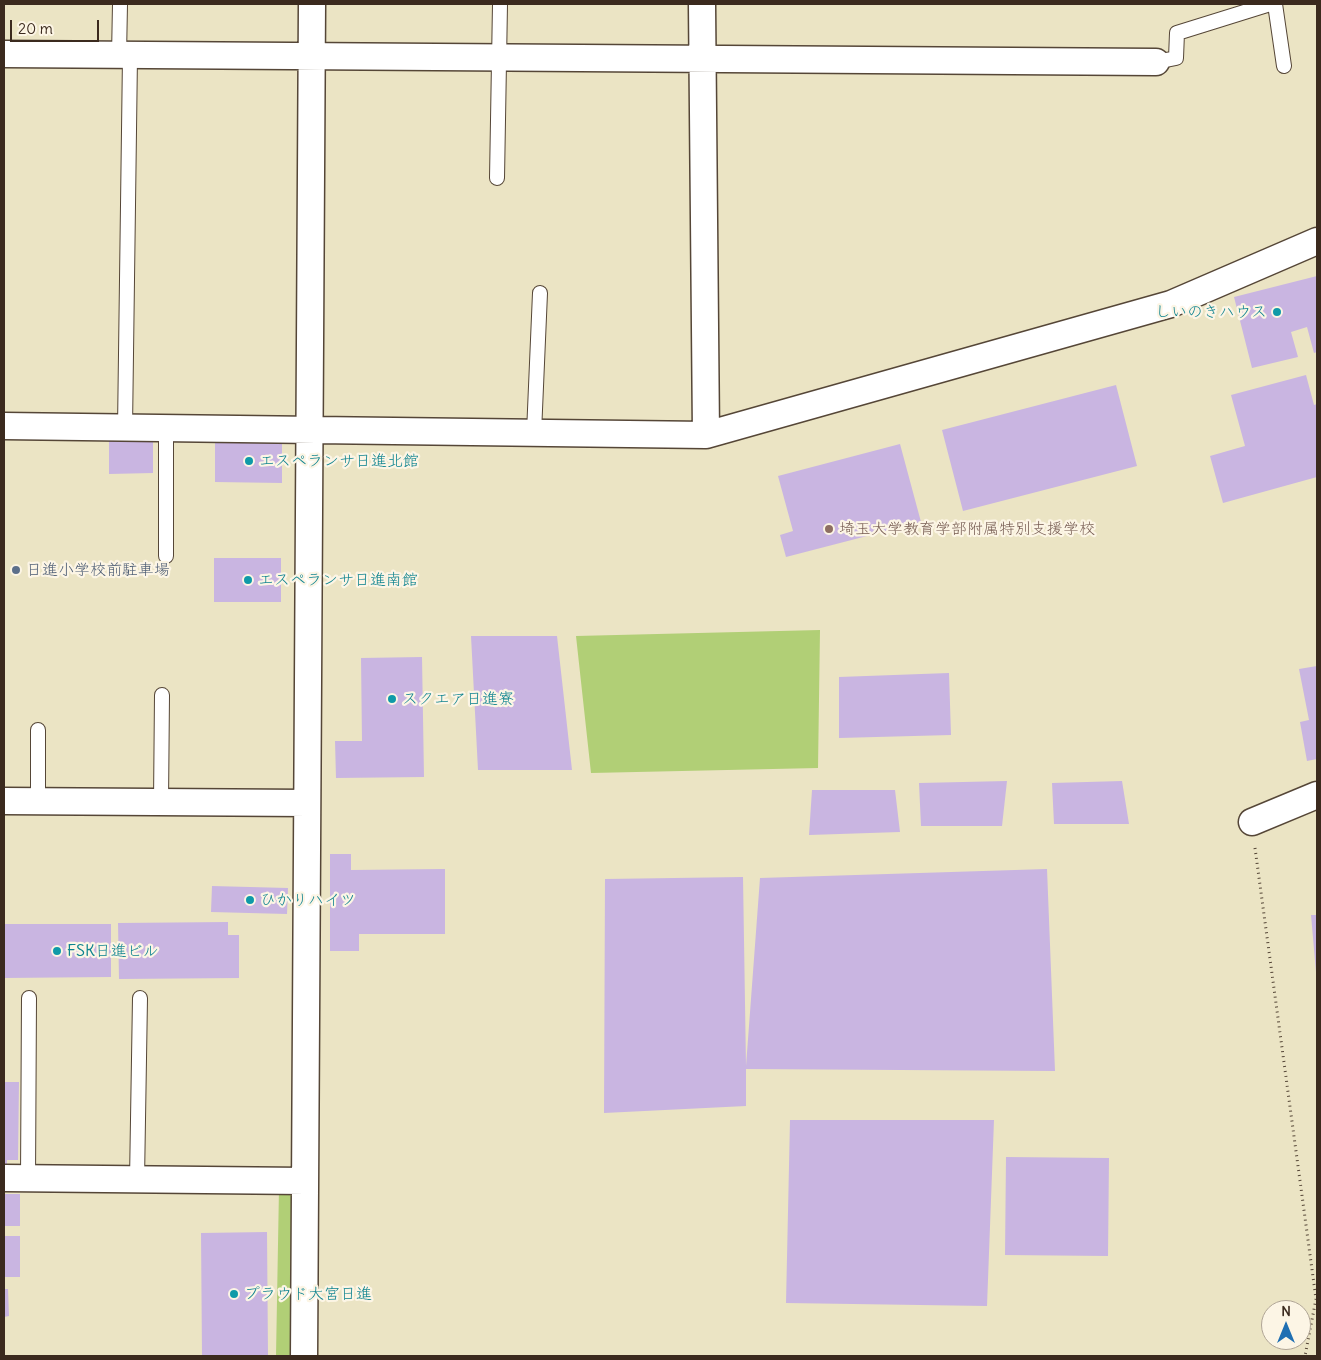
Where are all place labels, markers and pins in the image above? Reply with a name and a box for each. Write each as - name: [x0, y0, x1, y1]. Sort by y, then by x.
- place label: しいのきハウス: [1155, 302, 1267, 322]
- marker: しいのきハウス: [1271, 306, 1283, 318]
- place label: エスペランサ日進北館: [259, 451, 419, 471]
- marker: エスペランサ日進北館: [243, 455, 255, 467]
- place label: 埼玉大学教育学部附属特別支援学校: [839, 519, 1095, 539]
- marker: 埼玉大学教育学部附属特別支援学校: [823, 523, 835, 535]
- place label: 日進小学校前駐車場: [26, 560, 170, 580]
- marker: 日進小学校前駐車場: [10, 564, 22, 576]
- place label: エスペランサ日進南館: [258, 570, 418, 590]
- marker: エスペランサ日進南館: [242, 574, 254, 586]
- place label: スクエア日進寮: [402, 689, 514, 709]
- marker: スクエア日進寮: [386, 693, 398, 705]
- place label: ひかりハイツ: [260, 890, 356, 910]
- marker: ひかりハイツ: [244, 894, 256, 906]
- place label: FSK日進ビル: [67, 941, 159, 961]
- marker: FSK日進ビル: [51, 945, 63, 957]
- place label: プラウド大宮日進: [244, 1284, 372, 1304]
- marker: プラウド大宮日進: [228, 1288, 240, 1300]

